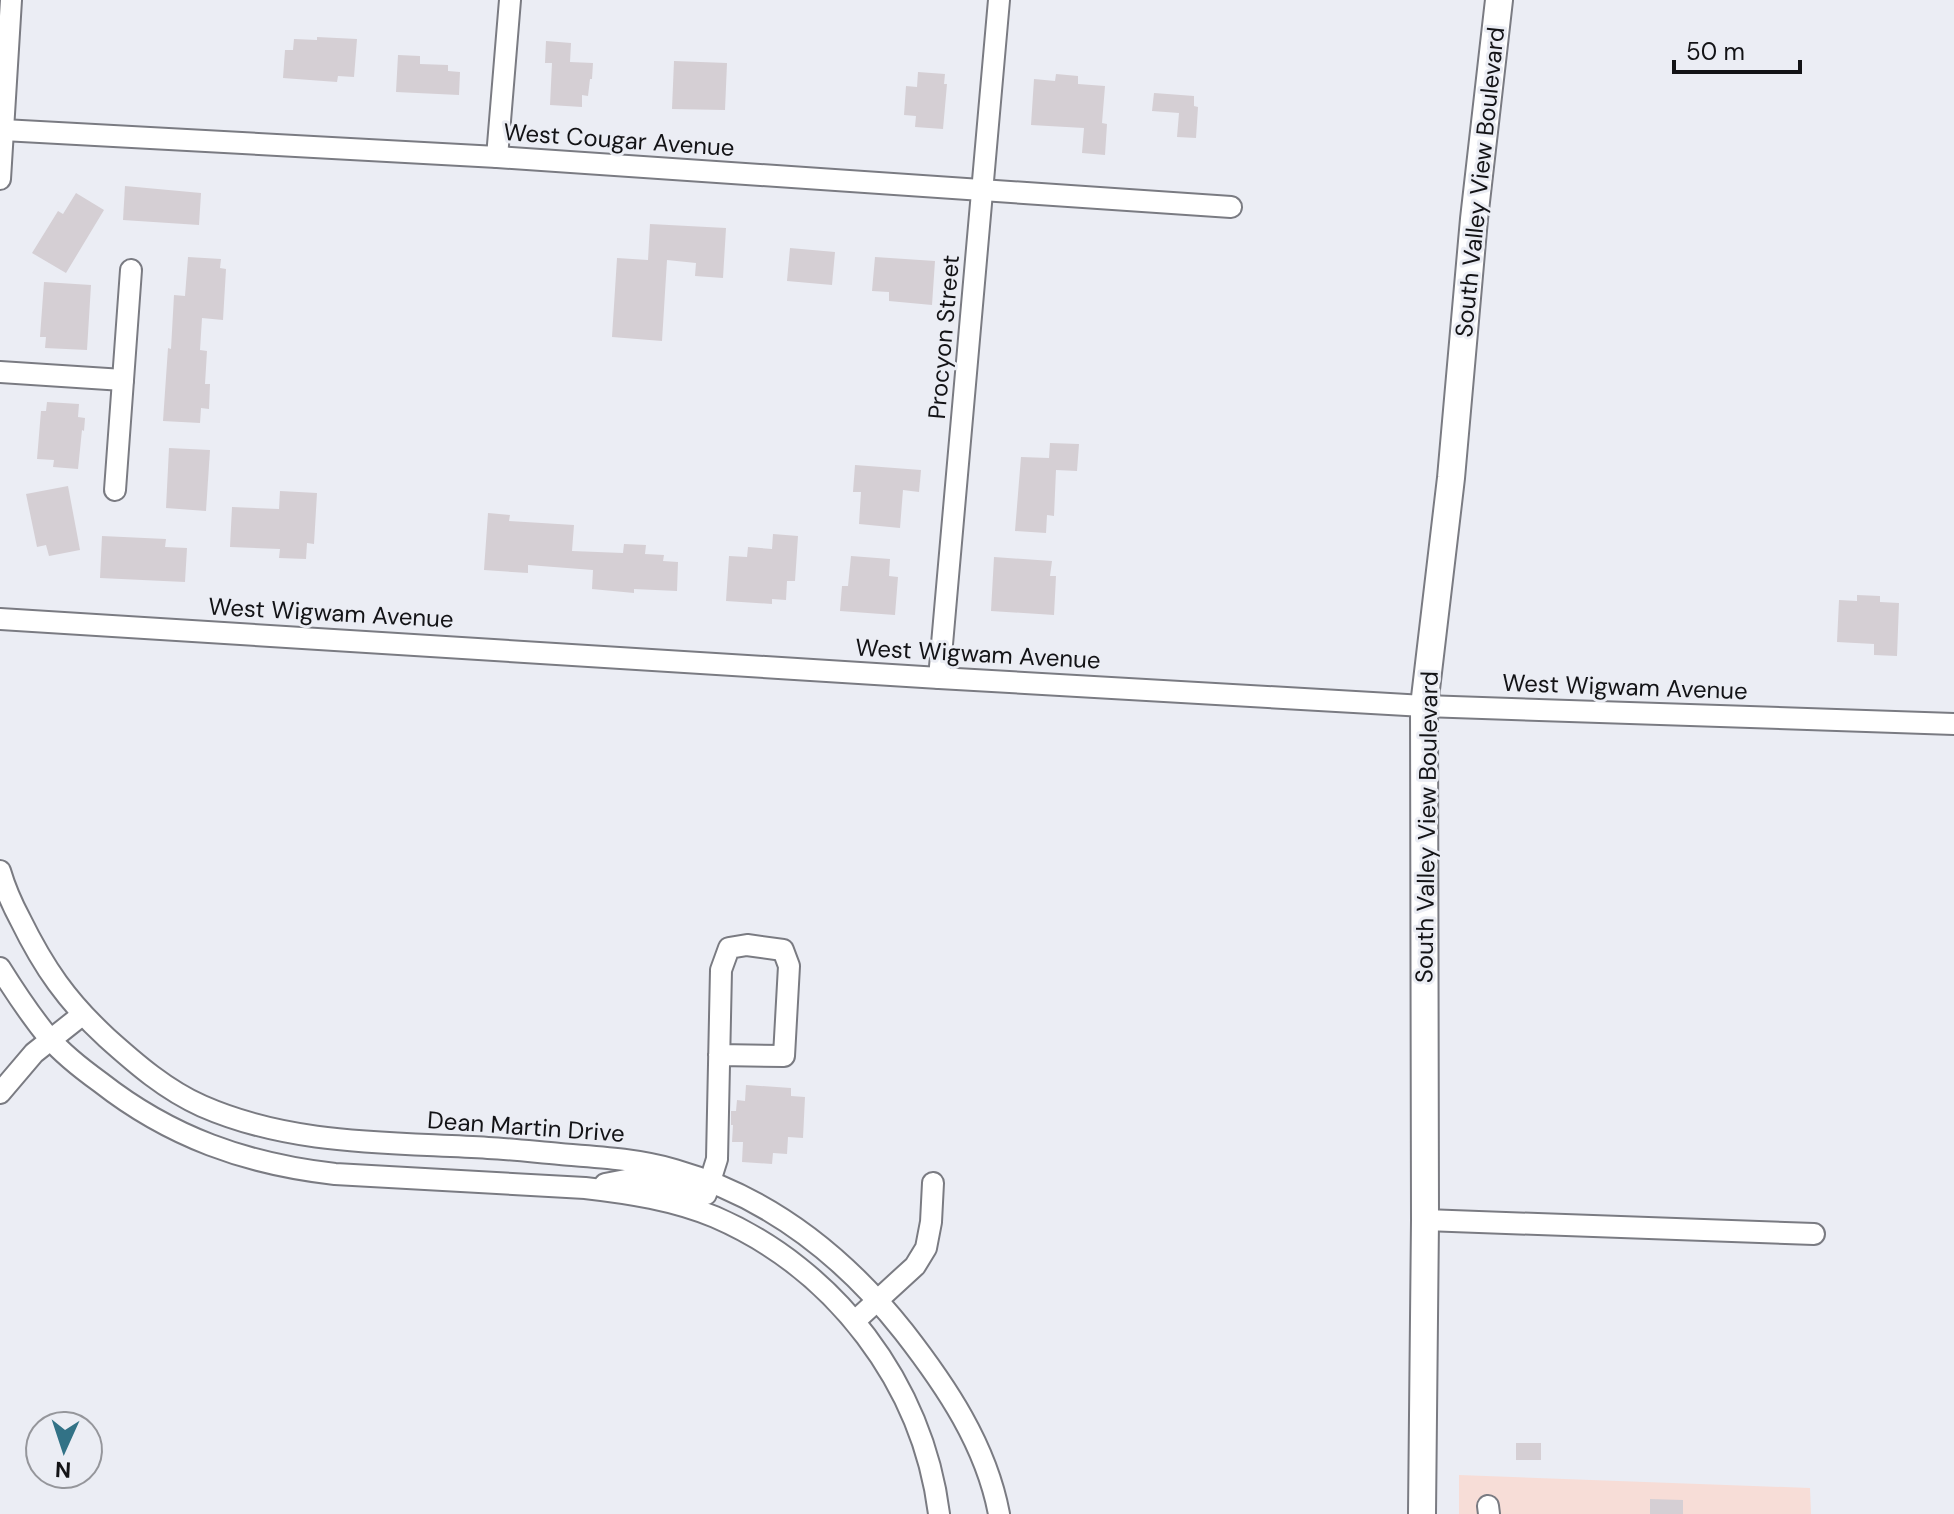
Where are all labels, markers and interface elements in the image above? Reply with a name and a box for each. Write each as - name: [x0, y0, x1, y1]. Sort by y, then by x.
- scale bar: [1674, 24, 1800, 74]
- street label: South Valley View Boulevard: [1448, 25, 1511, 339]
- text: 50 m: [1686, 36, 1745, 67]
- street label: West Cougar Avenue: [503, 116, 736, 163]
- street label: Procyon Street: [921, 253, 966, 420]
- street label: West Wigwam Avenue: [208, 591, 454, 634]
- street label: West Wigwam Avenue: [855, 632, 1101, 675]
- street label: West Wigwam Avenue: [1502, 667, 1748, 706]
- street label: South Valley View Boulevard: [1408, 671, 1445, 983]
- street label: Dean Martin Drive: [426, 1104, 626, 1149]
- north arrow: [24, 1410, 104, 1490]
- text: N: [54, 1455, 72, 1484]

